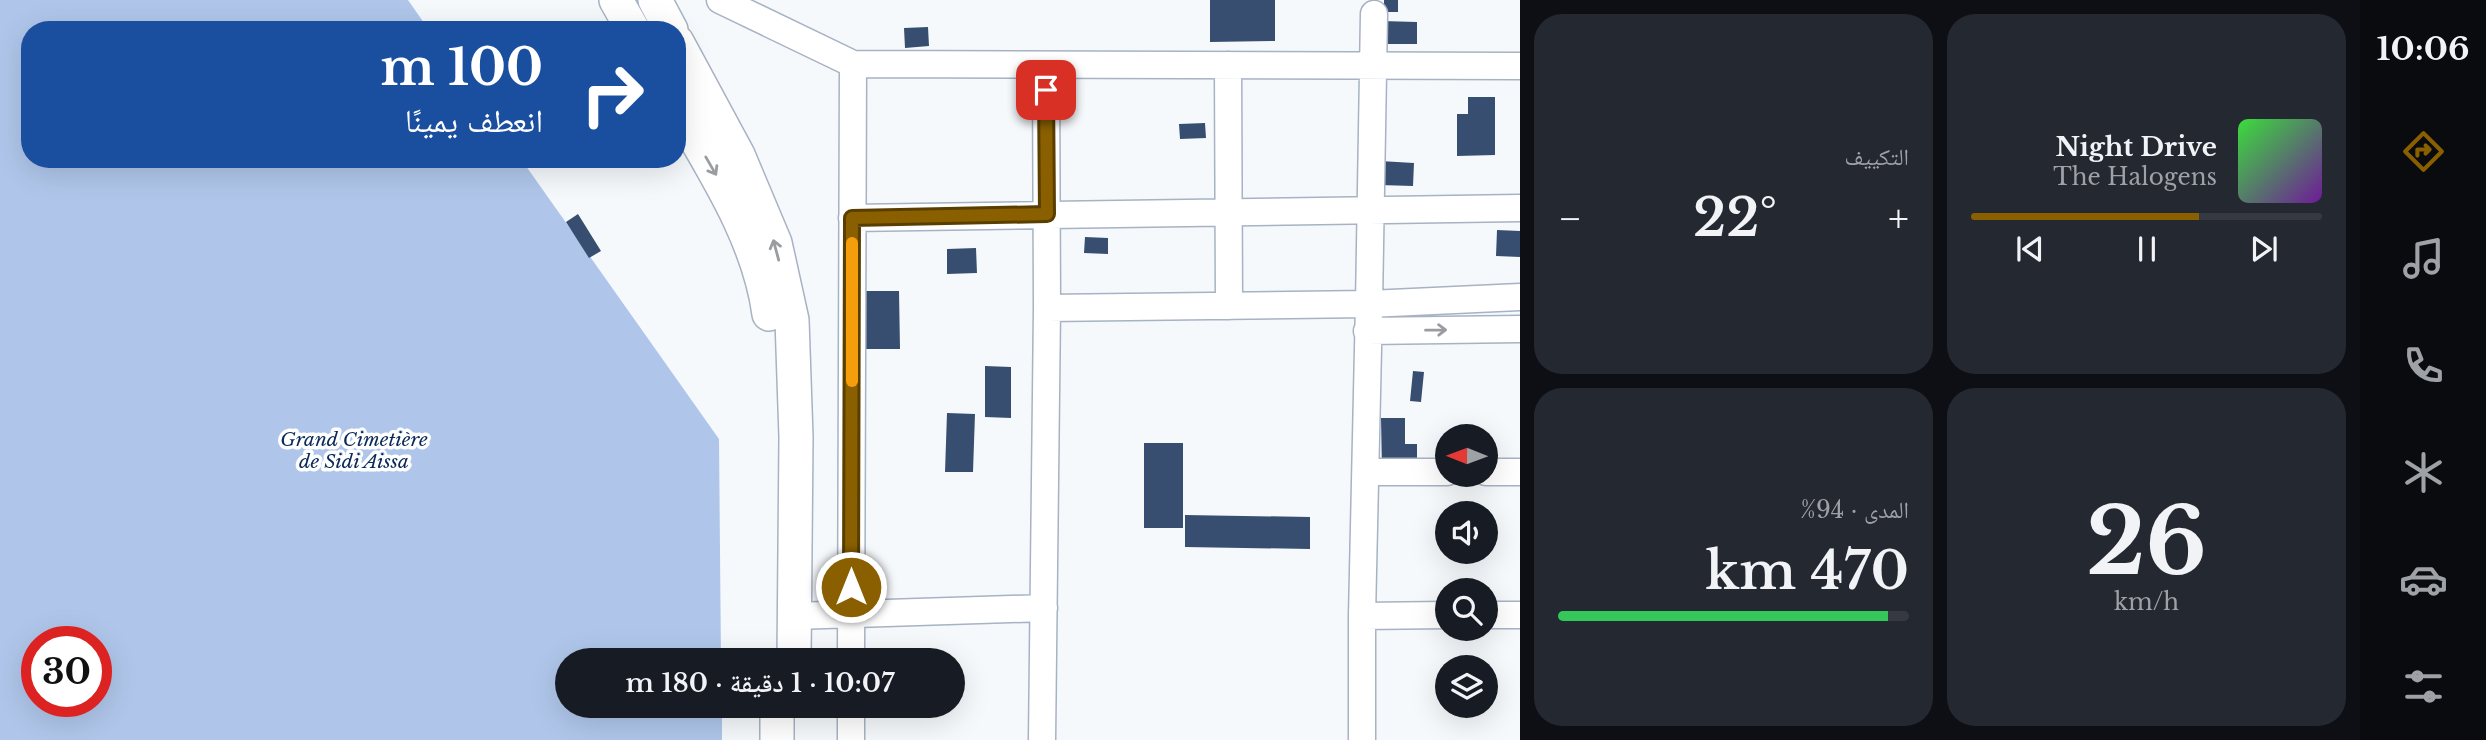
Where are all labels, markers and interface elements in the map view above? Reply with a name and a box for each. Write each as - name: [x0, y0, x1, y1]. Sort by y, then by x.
- text: 10:06: [2377, 29, 2469, 69]
- text: 100 m: [380, 37, 543, 98]
- icon: right: [567, 49, 658, 140]
- pin: [1016, 60, 1076, 120]
- icon: arrive: [1027, 71, 1065, 109]
- text: انعطف يمينًا: [405, 101, 543, 141]
- icon: directions: [2399, 127, 2448, 176]
- text: Night Drive: [2055, 131, 2217, 163]
- text: التكييف: [1844, 143, 1909, 171]
- one-way arrow: [705, 155, 718, 176]
- text: The Halogens: [2053, 163, 2217, 191]
- text: 22°: [1693, 186, 1777, 250]
- text: −: [1558, 195, 1582, 242]
- text: +: [1888, 195, 1909, 242]
- icon: previous: [2011, 230, 2049, 268]
- icon: pause: [2128, 230, 2166, 268]
- icon: next: [2245, 230, 2283, 268]
- icon: music: [2399, 234, 2448, 283]
- one-way arrow: [769, 240, 782, 262]
- one-way arrow: [1424, 323, 1447, 337]
- icon: phone: [2399, 341, 2448, 390]
- north arrow: [1435, 424, 1498, 486]
- map controls: [1435, 424, 1498, 718]
- park label: Grand Cimetière de Sidi Aissa: [280, 428, 428, 473]
- icon: climate: [2399, 448, 2448, 497]
- text: 26: [2086, 486, 2207, 599]
- text: المدى · 94%: [1801, 496, 1909, 524]
- button: sound: [1435, 501, 1498, 564]
- text: 470 km: [1706, 539, 1909, 603]
- position arrow: [814, 550, 888, 624]
- icon: car: [2399, 555, 2448, 604]
- button: search: [1435, 578, 1498, 641]
- text: km/h: [2114, 588, 2179, 616]
- speed limit sign: 30: [21, 626, 112, 717]
- button: layers: [1435, 655, 1498, 718]
- icon: filters: [2399, 662, 2448, 711]
- text: 10:07 · 1 دقيقة · 180 m: [626, 667, 894, 699]

